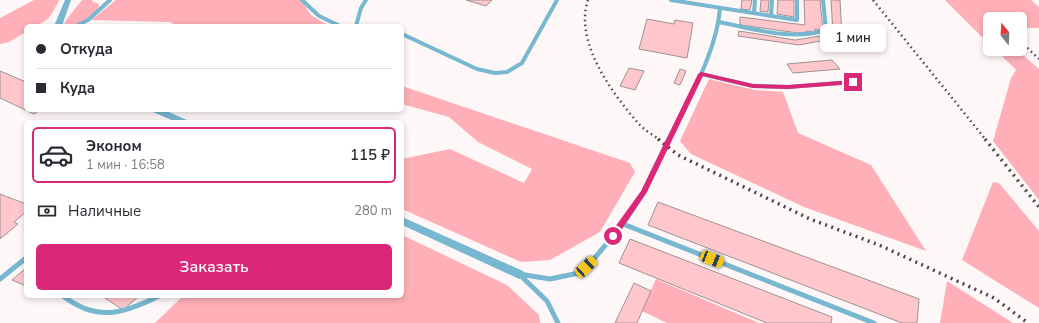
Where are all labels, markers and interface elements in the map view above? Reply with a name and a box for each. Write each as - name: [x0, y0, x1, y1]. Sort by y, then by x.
- north arrow: [983, 12, 1027, 56]
- map controls: [983, 12, 1027, 56]
- callout: 1 мин: [820, 24, 886, 52]
- text: 1 мин: [835, 29, 871, 47]
- text: Откуда: [60, 39, 113, 59]
- route end: [844, 73, 862, 91]
- text: Куда: [60, 78, 95, 98]
- text: Эконом: [86, 136, 142, 156]
- icon: car: [38, 137, 74, 173]
- text: 115 ₽: [350, 145, 390, 165]
- text: 1 мин · 16:58: [86, 156, 165, 174]
- icon: cash: [36, 200, 58, 222]
- text: Наличные: [68, 201, 141, 221]
- text: 280 m: [354, 202, 392, 220]
- route start: [604, 227, 622, 245]
- button: Заказать: [36, 244, 392, 290]
- car: [699, 249, 725, 269]
- car: [573, 254, 599, 280]

